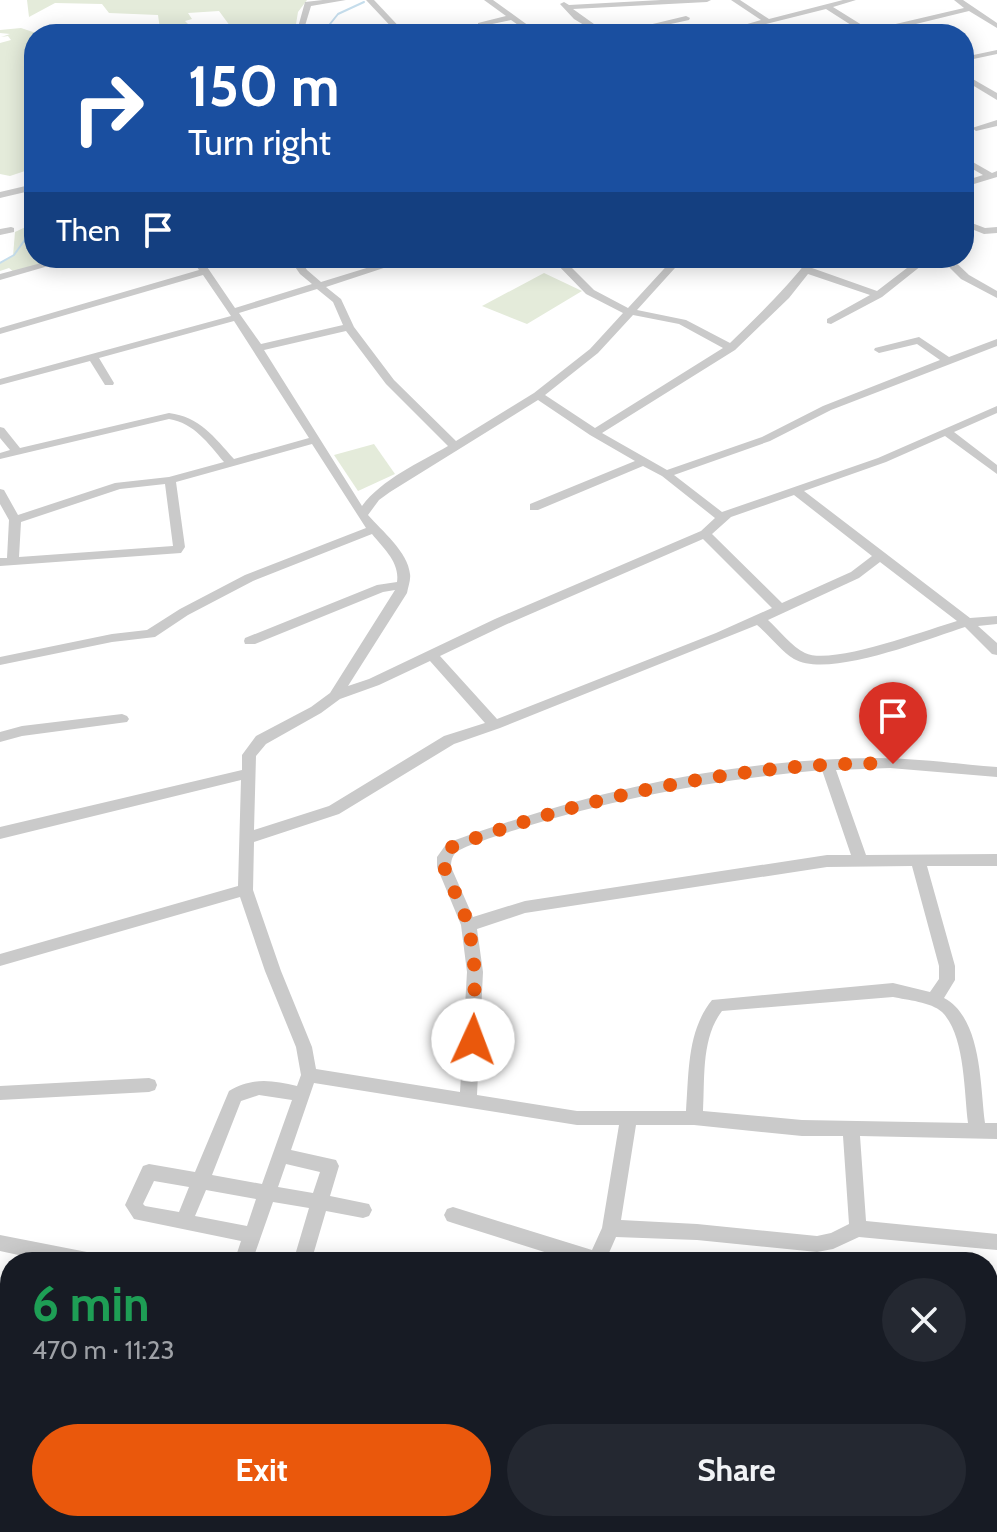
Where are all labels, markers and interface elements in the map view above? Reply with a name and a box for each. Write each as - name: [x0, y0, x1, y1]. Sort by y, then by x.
- text: 150 m: [188, 52, 340, 120]
- icon: right: [56, 56, 160, 160]
- text: Turn right: [188, 120, 331, 164]
- icon: arrive: [136, 208, 180, 252]
- text: Then: [56, 212, 120, 249]
- pin: [859, 682, 927, 764]
- icon: arrive: [871, 694, 915, 738]
- position arrow: [431, 998, 515, 1082]
- text: 6 min: [32, 1275, 150, 1333]
- button: close: [882, 1278, 966, 1362]
- text: 470 m · 11:23: [32, 1334, 175, 1366]
- button: Exit: [32, 1424, 491, 1516]
- button: Share: [507, 1424, 966, 1516]

